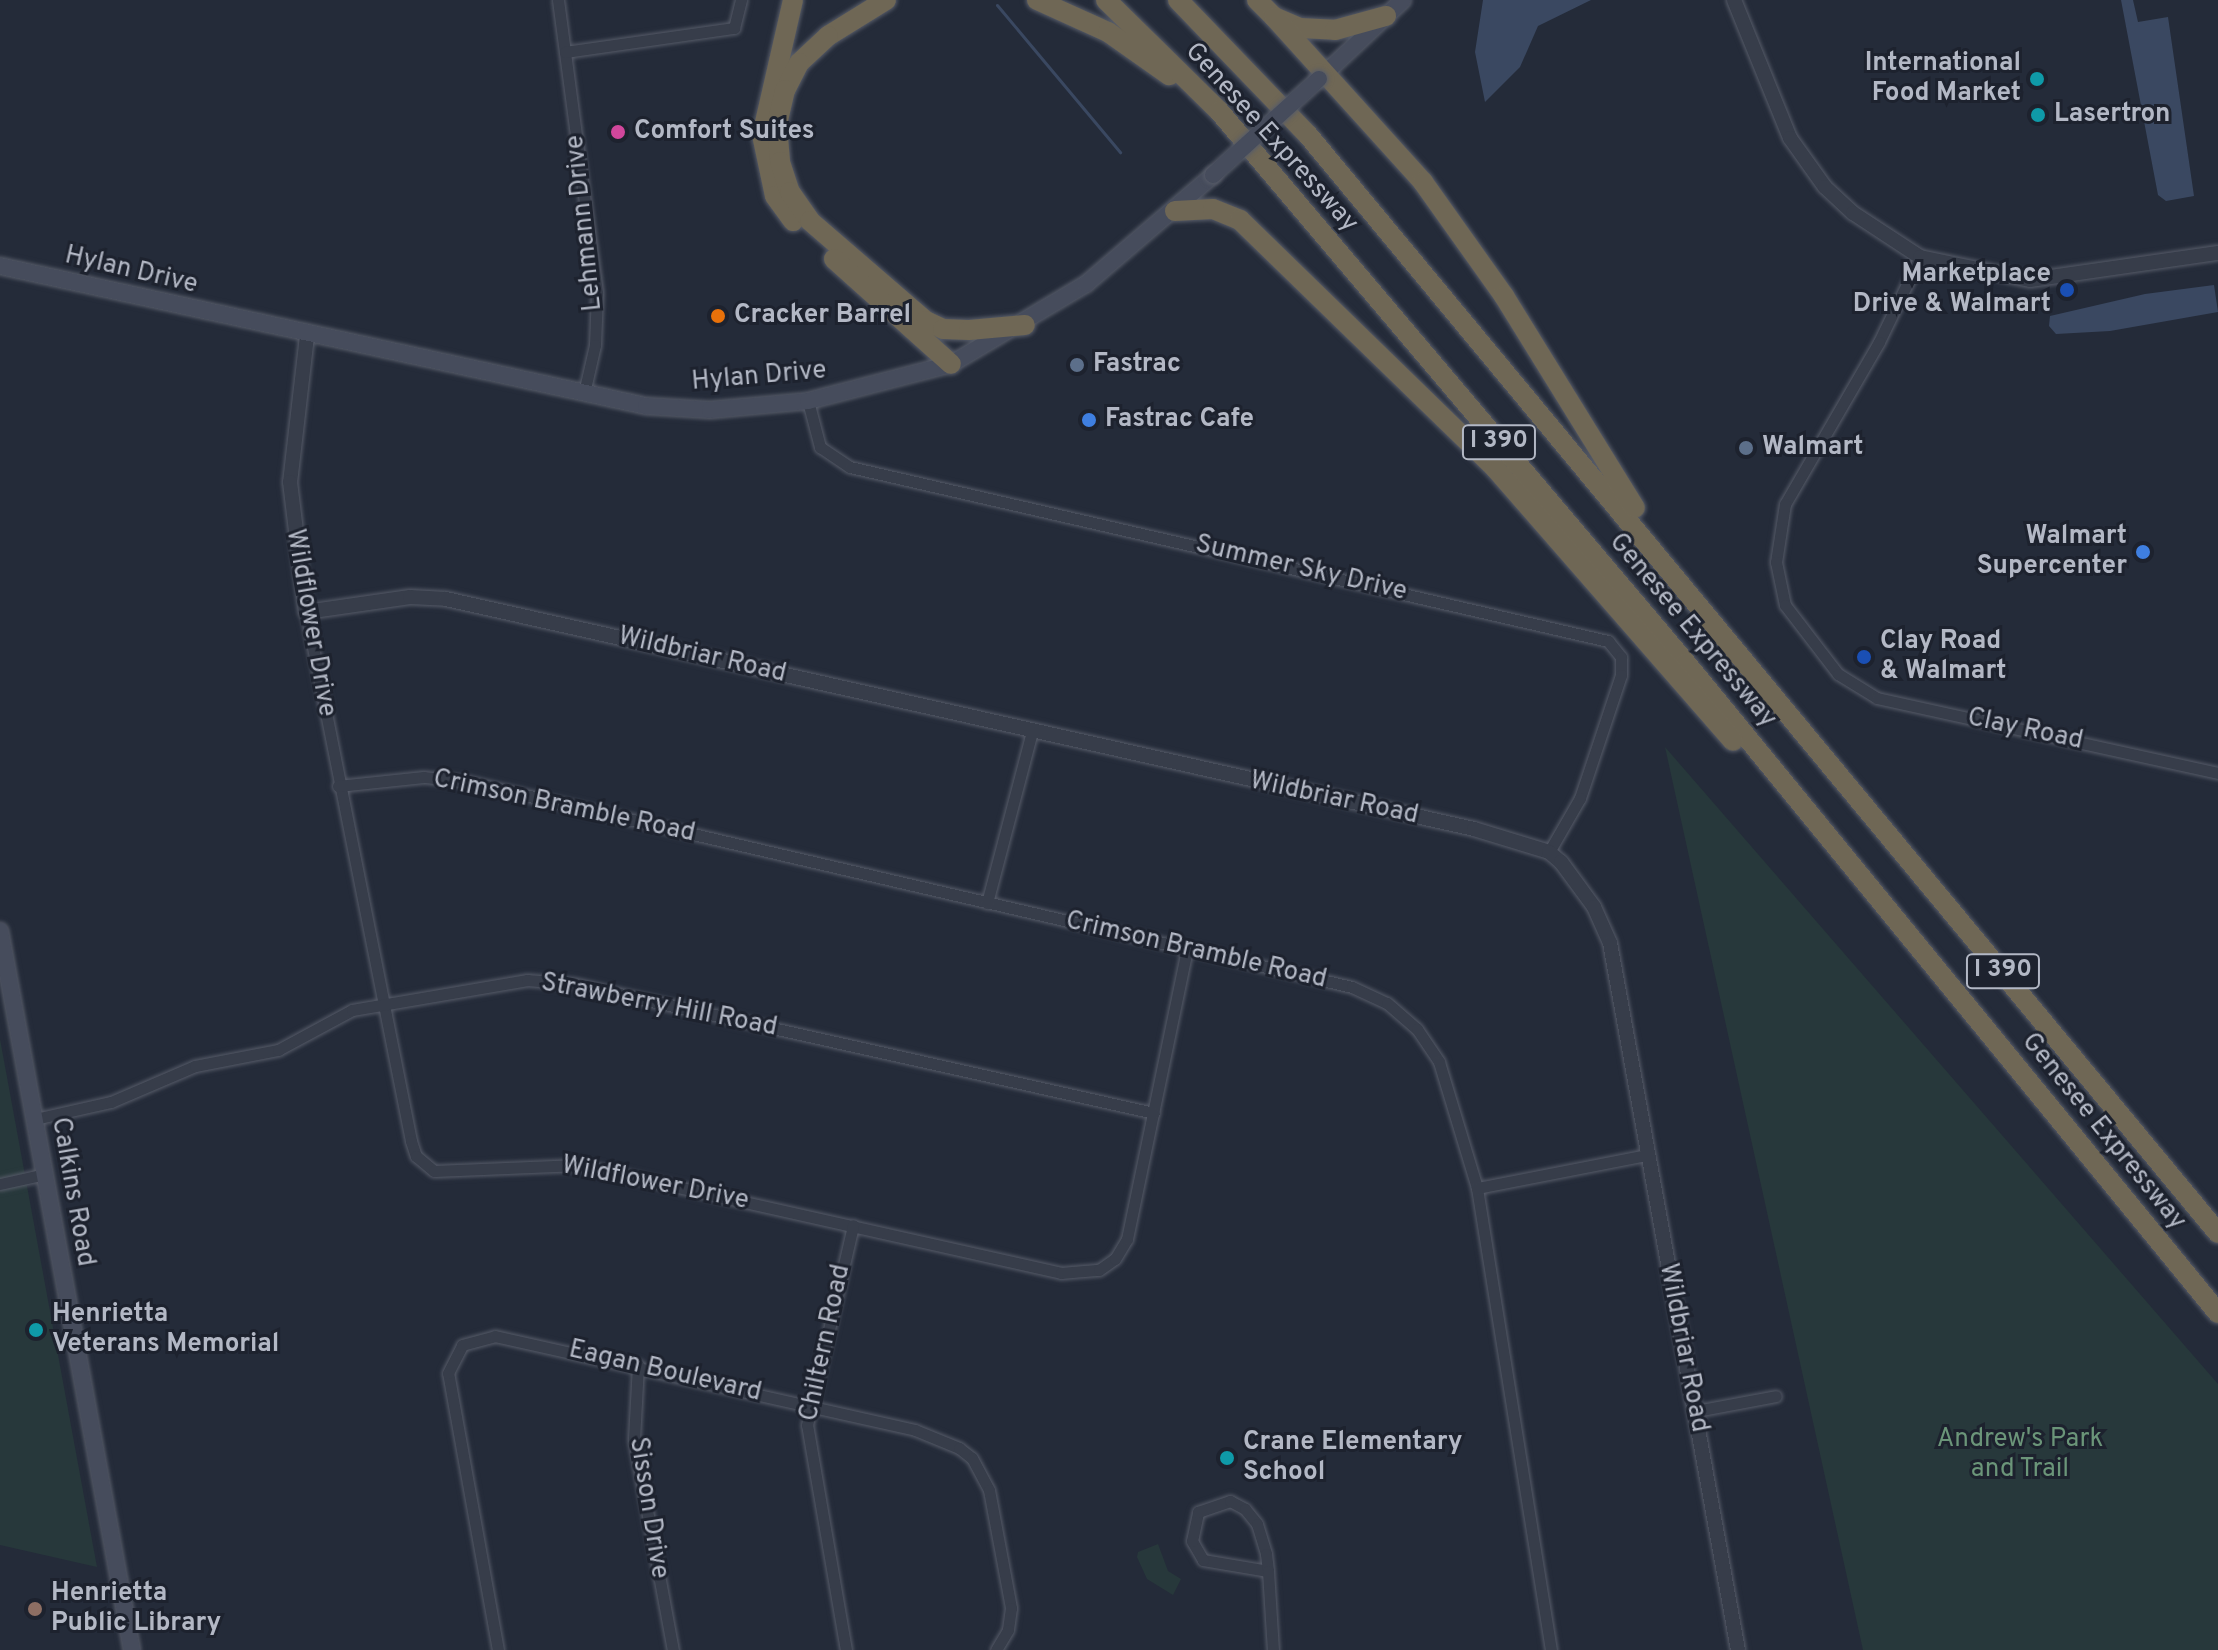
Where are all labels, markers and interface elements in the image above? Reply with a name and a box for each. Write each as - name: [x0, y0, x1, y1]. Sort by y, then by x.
- street label: Genesee Expressway: [1178, 37, 1364, 239]
- place label: International Food Market: [1865, 48, 2021, 110]
- marker: International Food Market: [2028, 70, 2046, 88]
- place label: Lasertron: [2054, 99, 2170, 131]
- marker: Lasertron: [2029, 106, 2047, 124]
- place label: Comfort Suites: [634, 116, 815, 148]
- marker: Comfort Suites: [609, 123, 627, 141]
- street label: Lehmann Drive: [560, 133, 610, 313]
- street label: Hylan Drive: [62, 241, 200, 301]
- place label: Marketplace Drive & Walmart: [1853, 259, 2051, 320]
- marker: Marketplace Drive & Walmart: [2058, 281, 2076, 299]
- place label: Cracker Barrel: [734, 300, 911, 332]
- marker: Cracker Barrel: [709, 307, 727, 325]
- place label: Fastrac: [1093, 349, 1181, 381]
- street label: Hylan Drive: [690, 356, 828, 398]
- marker: Fastrac: [1068, 356, 1086, 374]
- place label: Fastrac Cafe: [1105, 404, 1254, 436]
- marker: Fastrac Cafe: [1080, 411, 1098, 429]
- road number: I 390: [1461, 422, 1537, 462]
- place label: Walmart: [1762, 432, 1864, 464]
- marker: Walmart: [1737, 439, 1755, 457]
- place label: Walmart Supercenter: [1977, 521, 2127, 582]
- street label: Wildflower Drive: [278, 527, 342, 719]
- street label: Genesee Expressway: [1602, 527, 1782, 735]
- street label: Summer Sky Drive: [1192, 529, 1410, 609]
- marker: Walmart Supercenter: [2134, 543, 2152, 561]
- street label: Wildbriar Road: [615, 622, 789, 690]
- place label: Clay Road & Walmart: [1880, 626, 2007, 688]
- marker: Clay Road & Walmart: [1855, 648, 1873, 666]
- street label: Clay Road: [1964, 703, 2086, 757]
- street label: Crimson Bramble Road: [430, 764, 698, 850]
- street label: Wildbriar Road: [1247, 766, 1421, 832]
- street label: Crimson Bramble Road: [1062, 906, 1330, 996]
- road number: I 390: [1965, 951, 2041, 991]
- street label: Strawberry Hill Road: [538, 968, 780, 1044]
- street label: Genesee Expressway: [2014, 1027, 2192, 1237]
- street label: Calkins Road: [44, 1115, 100, 1269]
- street label: Wildflower Drive: [559, 1151, 751, 1217]
- street label: Wildbriar Road: [1651, 1261, 1715, 1435]
- street label: Chiltern Road: [794, 1262, 858, 1424]
- place label: Henrietta Veterans Memorial: [52, 1299, 279, 1360]
- marker: Henrietta Veterans Memorial: [27, 1321, 45, 1339]
- street label: Eagan Boulevard: [566, 1335, 764, 1409]
- park label: Andrew's Park and Trail: [1937, 1424, 2103, 1486]
- place label: Crane Elementary School: [1243, 1427, 1463, 1488]
- street label: Sisson Drive: [621, 1435, 675, 1581]
- marker: Crane Elementary School: [1218, 1449, 1236, 1467]
- place label: Henrietta Public Library: [51, 1578, 221, 1640]
- marker: Henrietta Public Library: [26, 1600, 44, 1618]

